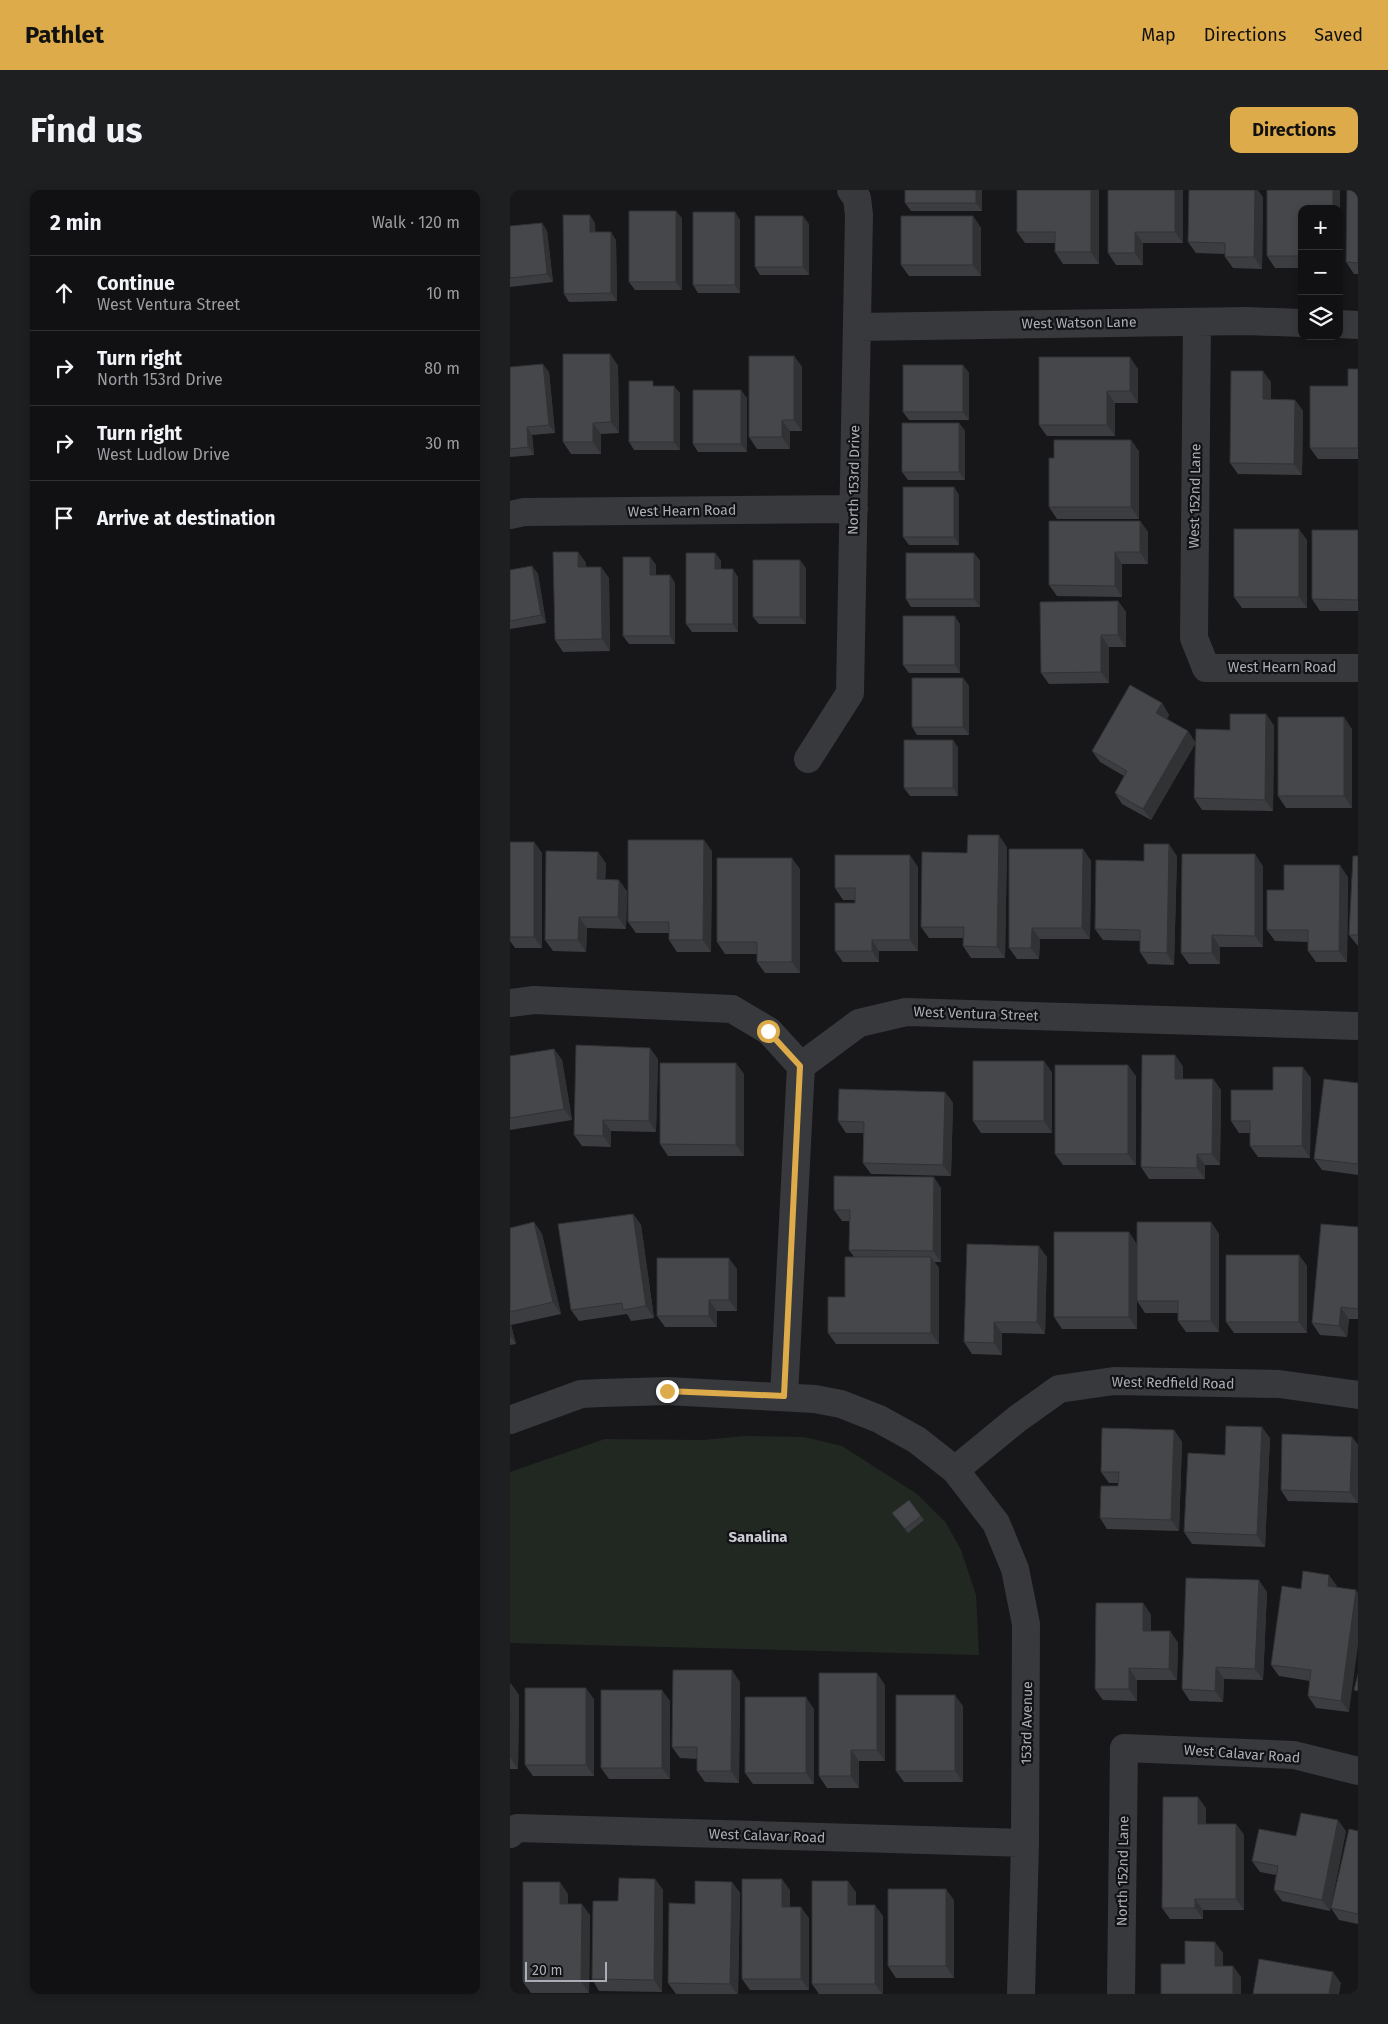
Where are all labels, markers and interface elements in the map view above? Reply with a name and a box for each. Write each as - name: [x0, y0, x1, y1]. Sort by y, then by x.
- text: Pathlet: [25, 21, 104, 49]
- text: Map: [1141, 24, 1176, 46]
- text: Directions: [1204, 24, 1286, 46]
- text: Saved: [1314, 24, 1363, 46]
- button: Directions: [1230, 107, 1358, 153]
- text: Find us: [30, 109, 142, 151]
- map controls: [1298, 205, 1343, 340]
- button: +: [1298, 205, 1343, 250]
- text: 2 min: [50, 210, 102, 236]
- text: Walk · 120 m: [372, 213, 460, 232]
- button: −: [1298, 250, 1343, 295]
- text: Continue: [97, 272, 175, 295]
- icon: ahead: [50, 279, 78, 307]
- text: 10 m: [426, 284, 460, 303]
- text: West Ventura Street: [97, 295, 240, 314]
- button: layers: [1298, 295, 1343, 340]
- street label: West Watson Lane: [1021, 313, 1137, 333]
- text: Turn right: [97, 347, 182, 370]
- icon: right: [50, 354, 78, 382]
- text: 80 m: [424, 359, 460, 378]
- text: North 153rd Drive: [97, 370, 223, 389]
- text: Turn right: [97, 422, 182, 445]
- street label: North 153rd Drive: [845, 425, 863, 535]
- icon: right: [50, 429, 78, 457]
- text: 30 m: [425, 434, 460, 453]
- street label: West 152nd Lane: [1186, 443, 1204, 549]
- text: West Ludlow Drive: [97, 445, 230, 464]
- street label: West Hearn Road: [628, 502, 736, 520]
- icon: arrive: [50, 504, 78, 532]
- text: Arrive at destination: [97, 507, 276, 530]
- street label: West Hearn Road: [1228, 659, 1336, 676]
- street label: West Ventura Street: [913, 1003, 1040, 1025]
- route start: [757, 1020, 780, 1043]
- street label: West Redfield Road: [1112, 1373, 1234, 1393]
- route end: [656, 1380, 679, 1403]
- district label: Sanalina: [728, 1528, 788, 1546]
- street label: 153rd Avenue: [1018, 1681, 1036, 1765]
- street label: West Calavar Road: [1183, 1741, 1301, 1767]
- street label: North 152nd Lane: [1114, 1816, 1132, 1926]
- street label: West Calavar Road: [708, 1825, 826, 1847]
- scale bar: [525, 1959, 608, 1982]
- text: 20 m: [532, 1962, 562, 1979]

